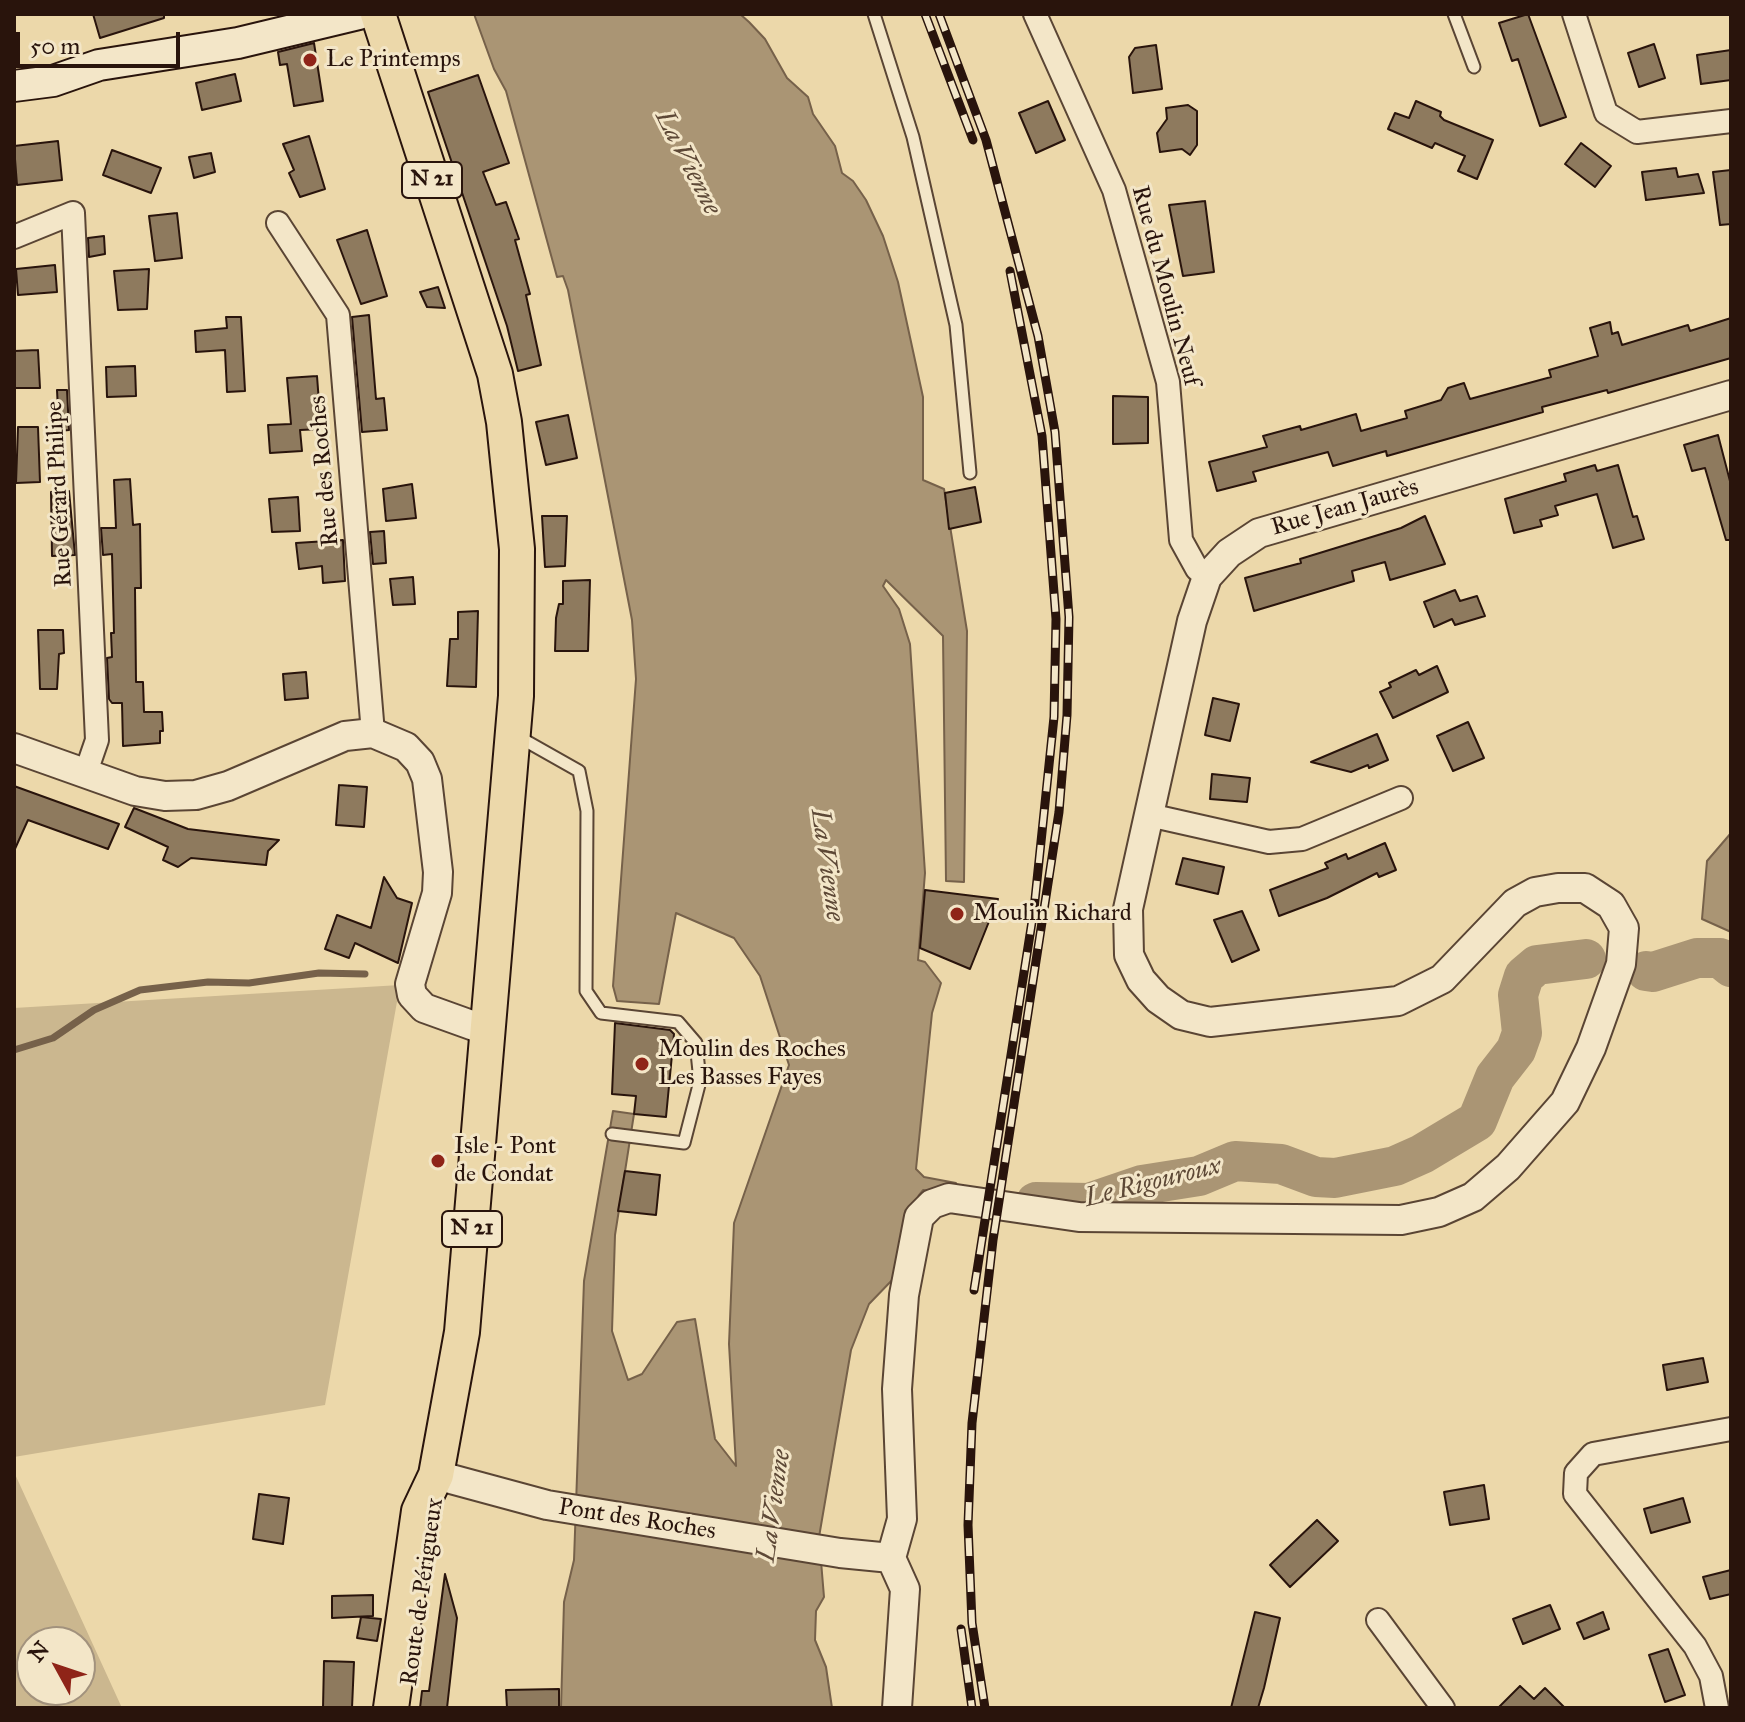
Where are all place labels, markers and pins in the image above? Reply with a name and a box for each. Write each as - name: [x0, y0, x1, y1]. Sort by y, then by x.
- place label: Le Printemps: [326, 46, 460, 74]
- marker: Le Printemps: [301, 51, 319, 69]
- place label: Moulin Richard: [973, 900, 1132, 928]
- marker: Moulin Richard: [948, 905, 966, 923]
- place label: Moulin des Roches Les Basses Fayes: [658, 1036, 846, 1092]
- marker: Moulin des Roches Les Basses Fayes: [633, 1055, 651, 1073]
- place label: Isle - Pont de Condat: [454, 1133, 556, 1189]
- marker: Isle - Pont de Condat: [429, 1152, 447, 1170]

